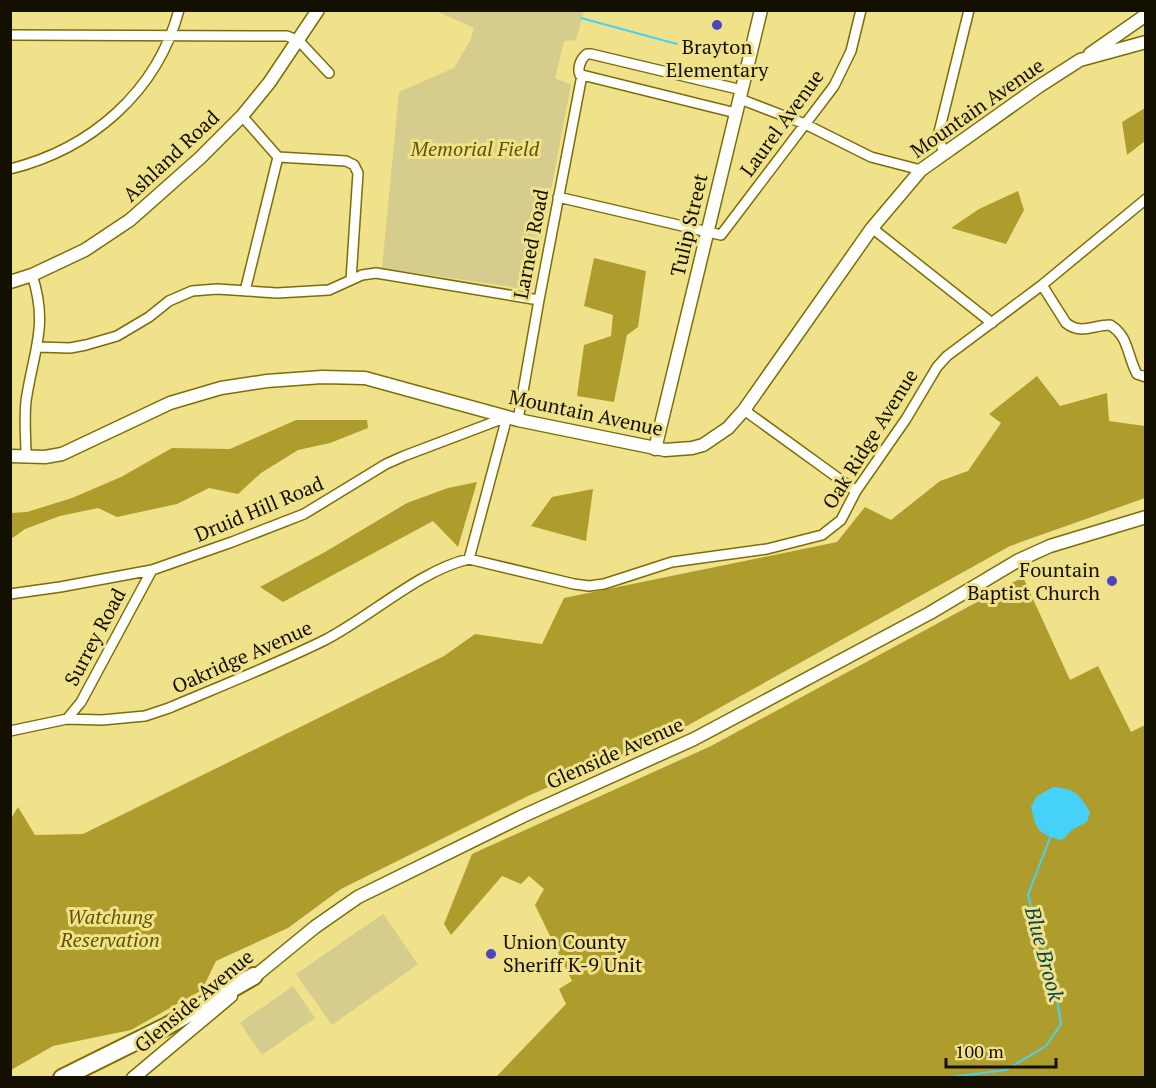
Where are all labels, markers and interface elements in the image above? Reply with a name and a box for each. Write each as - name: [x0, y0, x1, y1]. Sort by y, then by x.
- marker: Brayton Elementary: [710, 18, 724, 32]
- place label: Brayton Elementary: [666, 33, 769, 83]
- street label: Mountain Avenue: [905, 51, 1049, 164]
- street label: Laurel Avenue: [734, 64, 830, 182]
- street label: Ashland Road: [117, 104, 225, 207]
- park label: Memorial Field: [410, 135, 539, 162]
- street label: Tulip Street: [664, 170, 714, 279]
- street label: Larned Road: [507, 187, 554, 301]
- street label: Oak Ridge Avenue: [816, 364, 924, 514]
- street label: Mountain Avenue: [506, 383, 666, 442]
- street label: Druid Hill Road: [190, 469, 327, 548]
- place label: Fountain Baptist Church: [967, 556, 1100, 606]
- marker: Fountain Baptist Church: [1105, 574, 1119, 588]
- street label: Surrey Road: [58, 583, 132, 690]
- street label: Oakridge Avenue: [168, 614, 316, 699]
- street label: Glenside Avenue: [542, 710, 688, 795]
- water label: Blue Brook: [1019, 902, 1071, 1005]
- park label: Watchung Reservation: [59, 903, 160, 953]
- place label: Union County Sheriff K-9 Unit: [503, 928, 643, 978]
- street label: Glenside Avenue: [128, 943, 259, 1058]
- marker: Union County Sheriff K-9 Unit: [484, 947, 498, 961]
- scale bar: [946, 1031, 1056, 1069]
- text: 100 m: [955, 1039, 1004, 1063]

